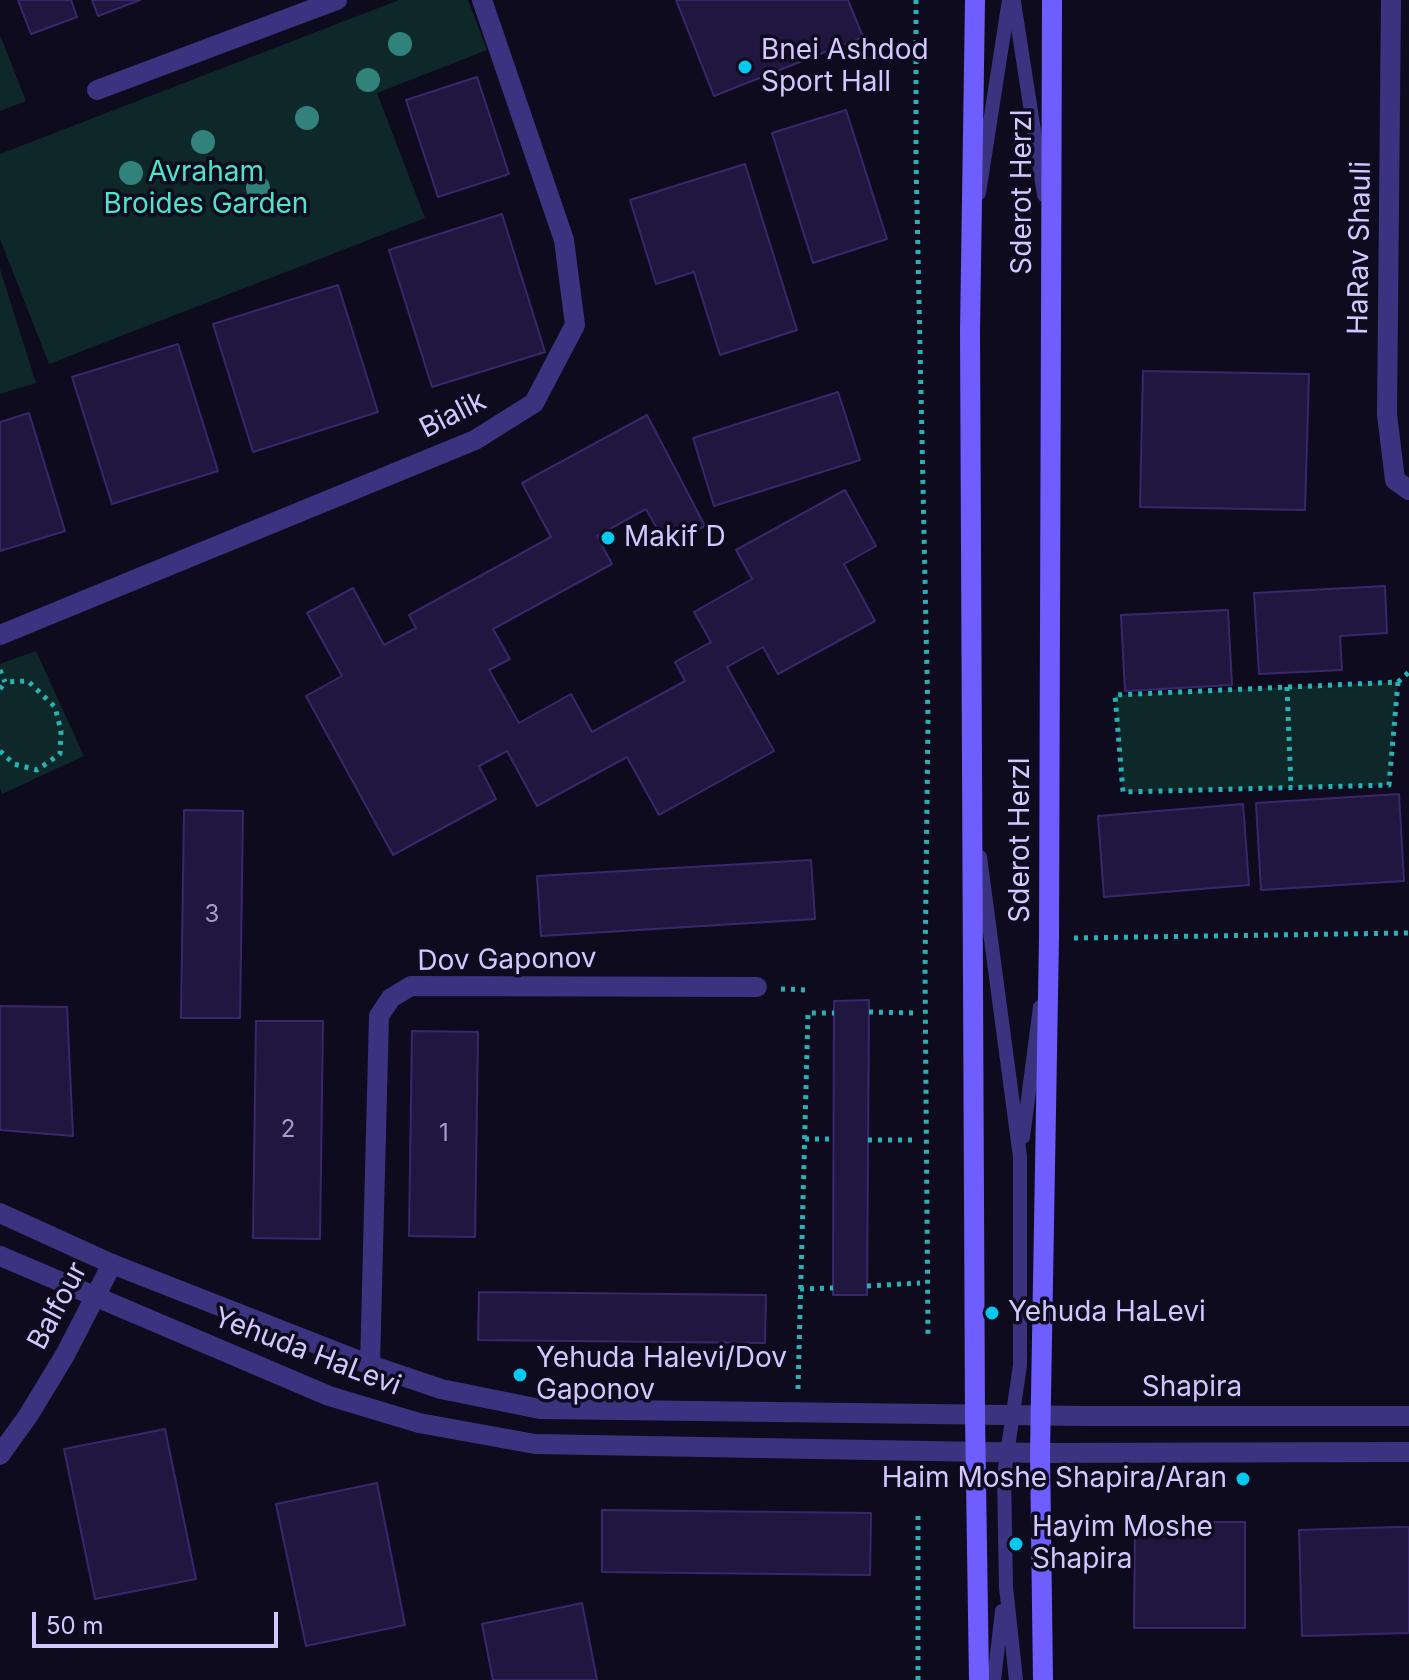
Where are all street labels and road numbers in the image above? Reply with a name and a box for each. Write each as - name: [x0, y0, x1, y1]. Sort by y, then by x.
- street label: Sderot Herzl: [1006, 109, 1040, 275]
- street label: HaRav Shauli: [1342, 161, 1378, 335]
- street label: Bialik: [414, 384, 492, 446]
- street label: Sderot Herzl: [1004, 757, 1038, 923]
- street label: Dov Gaponov: [417, 942, 597, 978]
- street label: Balfour: [21, 1257, 95, 1355]
- street label: Yehuda HaLevi: [209, 1301, 405, 1403]
- street label: Shapira: [1142, 1371, 1242, 1405]

